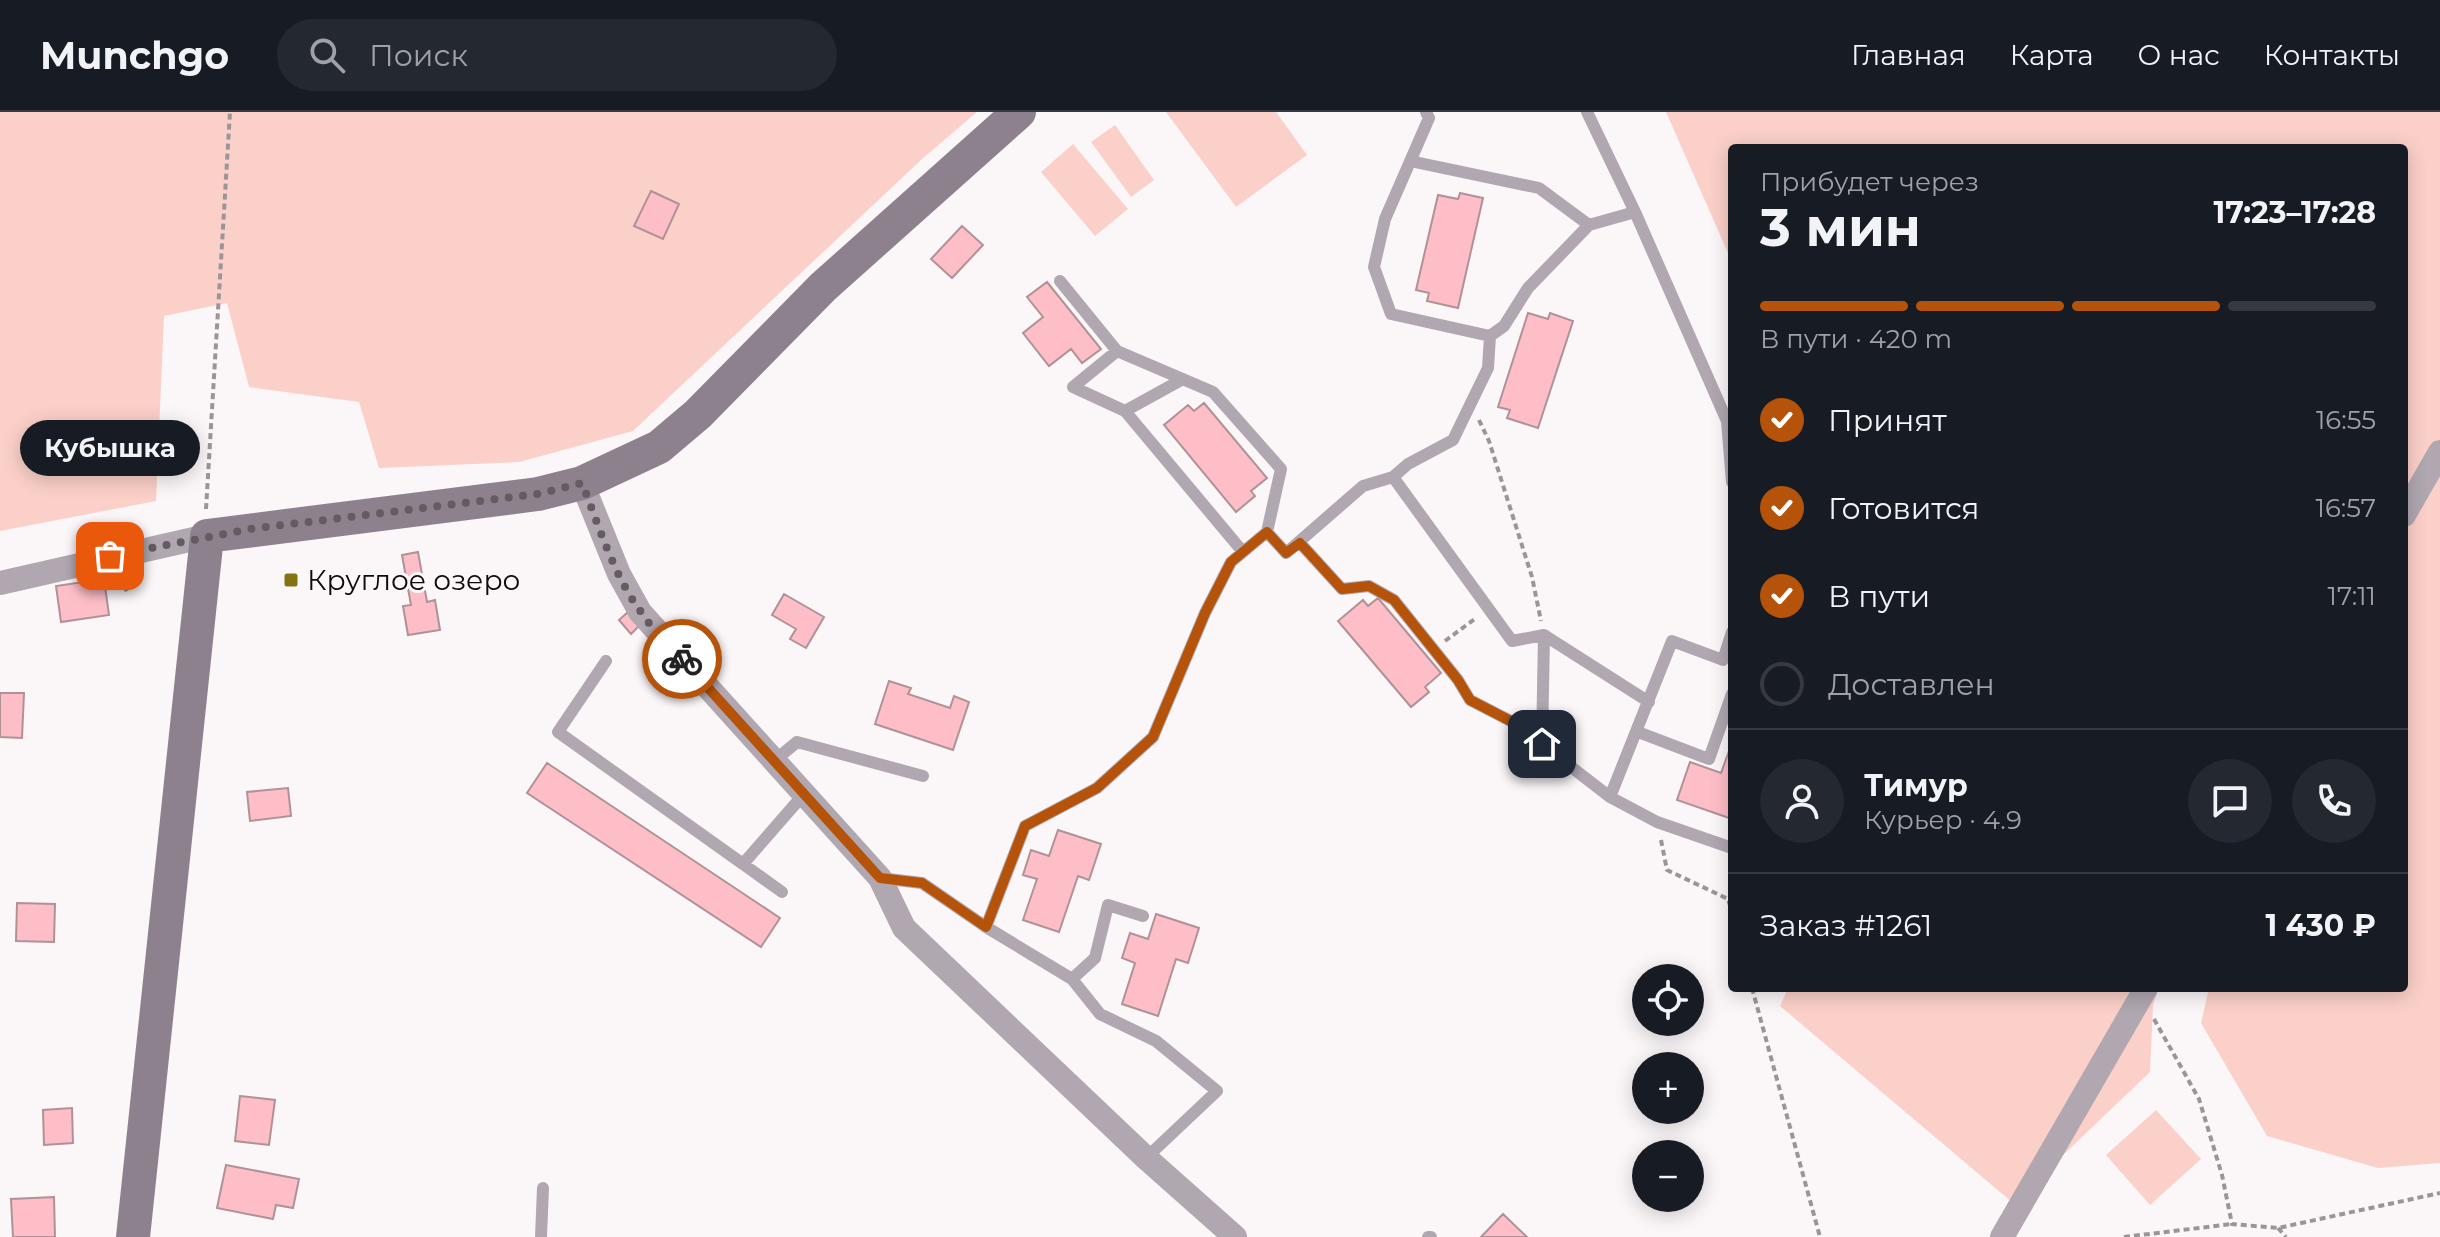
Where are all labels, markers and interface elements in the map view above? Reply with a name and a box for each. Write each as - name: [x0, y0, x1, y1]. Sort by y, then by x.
- search box: [277, 19, 837, 91]
- text: Munchgo: [40, 32, 229, 79]
- icon: search: [305, 33, 349, 77]
- text: Поиск: [369, 37, 468, 74]
- text: Главная: [1851, 38, 1966, 72]
- text: Карта: [2010, 38, 2094, 72]
- text: О нас: [2138, 38, 2220, 72]
- text: Контакты: [2264, 38, 2400, 72]
- text: Прибудет через: [1760, 166, 1979, 198]
- text: 17:23–17:28: [2213, 194, 2376, 231]
- text: 3 мин: [1760, 196, 1921, 259]
- text: В пути · 420 m: [1760, 323, 1952, 355]
- icon: check: [1760, 398, 1804, 442]
- text: Принят: [1828, 402, 1947, 439]
- text: 16:55: [2316, 404, 2376, 436]
- callout: Кубышка: [20, 420, 200, 476]
- text: Кубышка: [44, 432, 176, 464]
- icon: check: [1760, 486, 1804, 530]
- text: Готовится: [1828, 490, 1980, 527]
- text: 16:57: [2316, 492, 2376, 524]
- pin: [76, 522, 144, 590]
- icon: bag: [88, 534, 132, 578]
- place label: Круглое озеро: [307, 563, 520, 597]
- marker: Круглое озеро: [282, 571, 300, 589]
- icon: check: [1760, 574, 1804, 618]
- text: В пути: [1828, 578, 1930, 615]
- text: 17:11: [2328, 580, 2376, 612]
- courier: [642, 619, 722, 699]
- icon: bike: [660, 637, 704, 681]
- text: Доставлен: [1828, 666, 1995, 703]
- pin: [1508, 710, 1576, 778]
- icon: home: [1520, 722, 1564, 766]
- button: person: [1760, 759, 1844, 843]
- button: chat: [2188, 759, 2272, 843]
- button: phone: [2292, 759, 2376, 843]
- text: Тимур: [1864, 767, 1968, 804]
- text: Курьер · 4.9: [1864, 804, 2022, 836]
- text: Заказ #1261: [1760, 907, 1932, 944]
- text: 1 430 ₽: [2265, 907, 2376, 944]
- map controls: [1632, 964, 1704, 1212]
- button: locate: [1632, 964, 1704, 1036]
- button: +: [1632, 1052, 1704, 1124]
- button: −: [1632, 1140, 1704, 1212]

